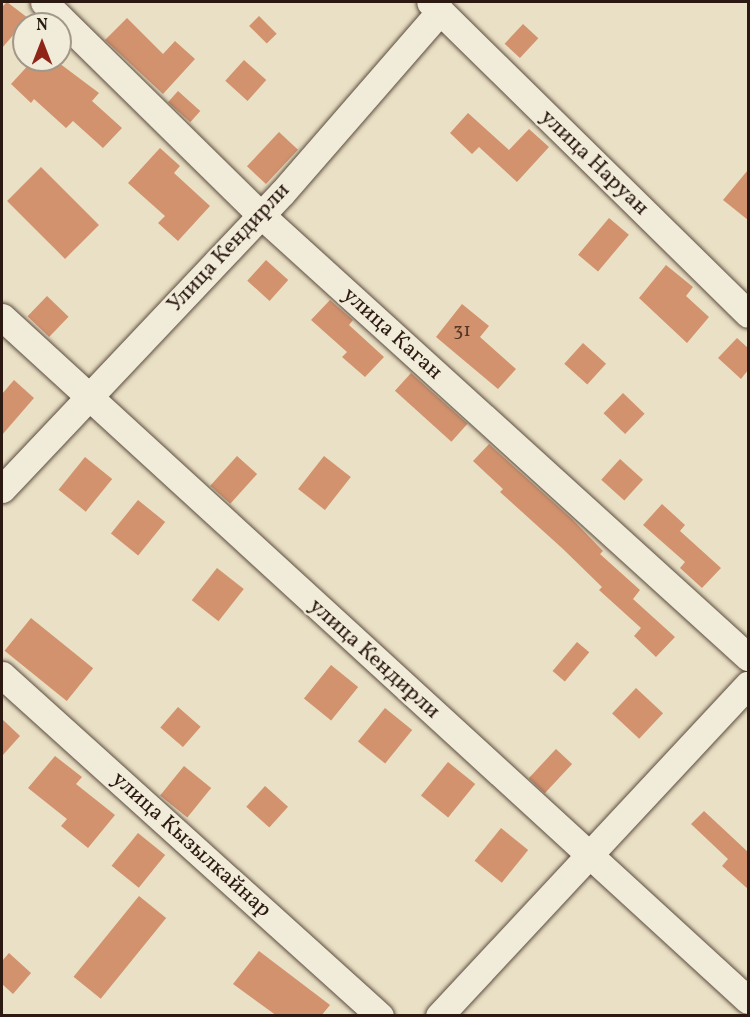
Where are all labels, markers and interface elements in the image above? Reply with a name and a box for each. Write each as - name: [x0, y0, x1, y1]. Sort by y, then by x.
- north arrow: [12, 12, 72, 72]
- text: N: [36, 15, 48, 37]
- street label: улица Наруан: [534, 104, 654, 222]
- street label: Улица Кендирли: [162, 178, 296, 318]
- street label: улица Каган: [337, 282, 447, 386]
- house number: 31: [453, 319, 471, 343]
- street label: улица Кендирли: [303, 593, 445, 725]
- street label: улица Кызылкайнар: [106, 766, 276, 924]

